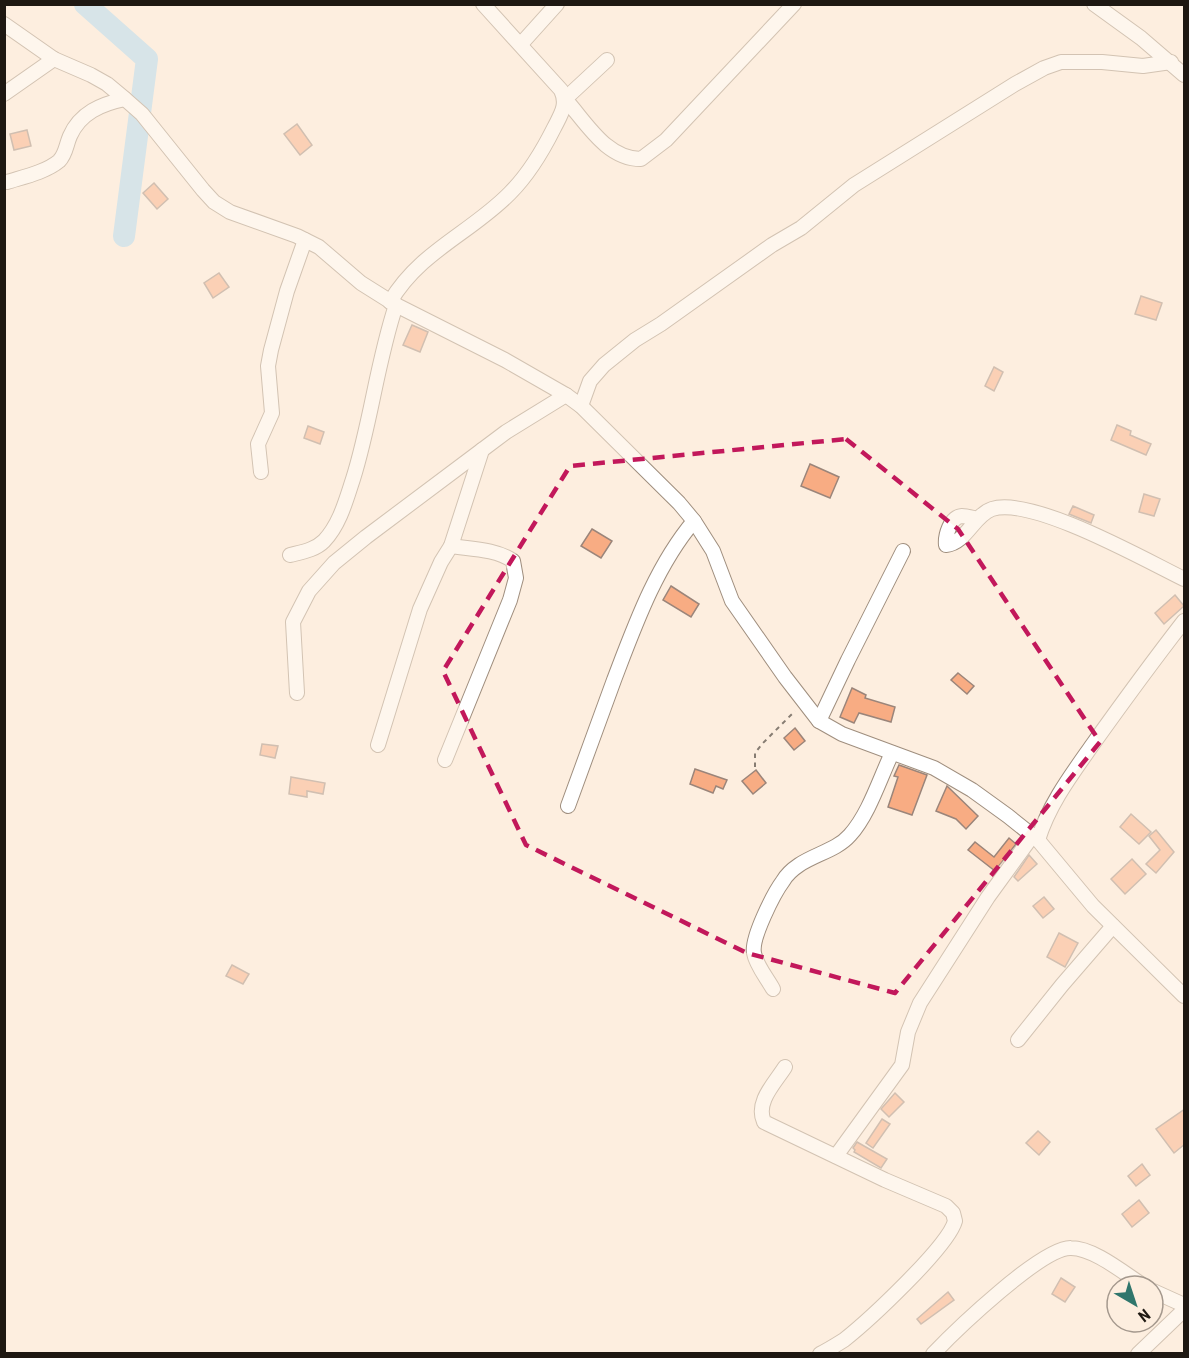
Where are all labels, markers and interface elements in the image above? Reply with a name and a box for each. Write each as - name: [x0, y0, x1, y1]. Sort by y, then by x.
- north arrow: [1105, 1274, 1165, 1334]
- text: N: [1134, 1305, 1154, 1326]

